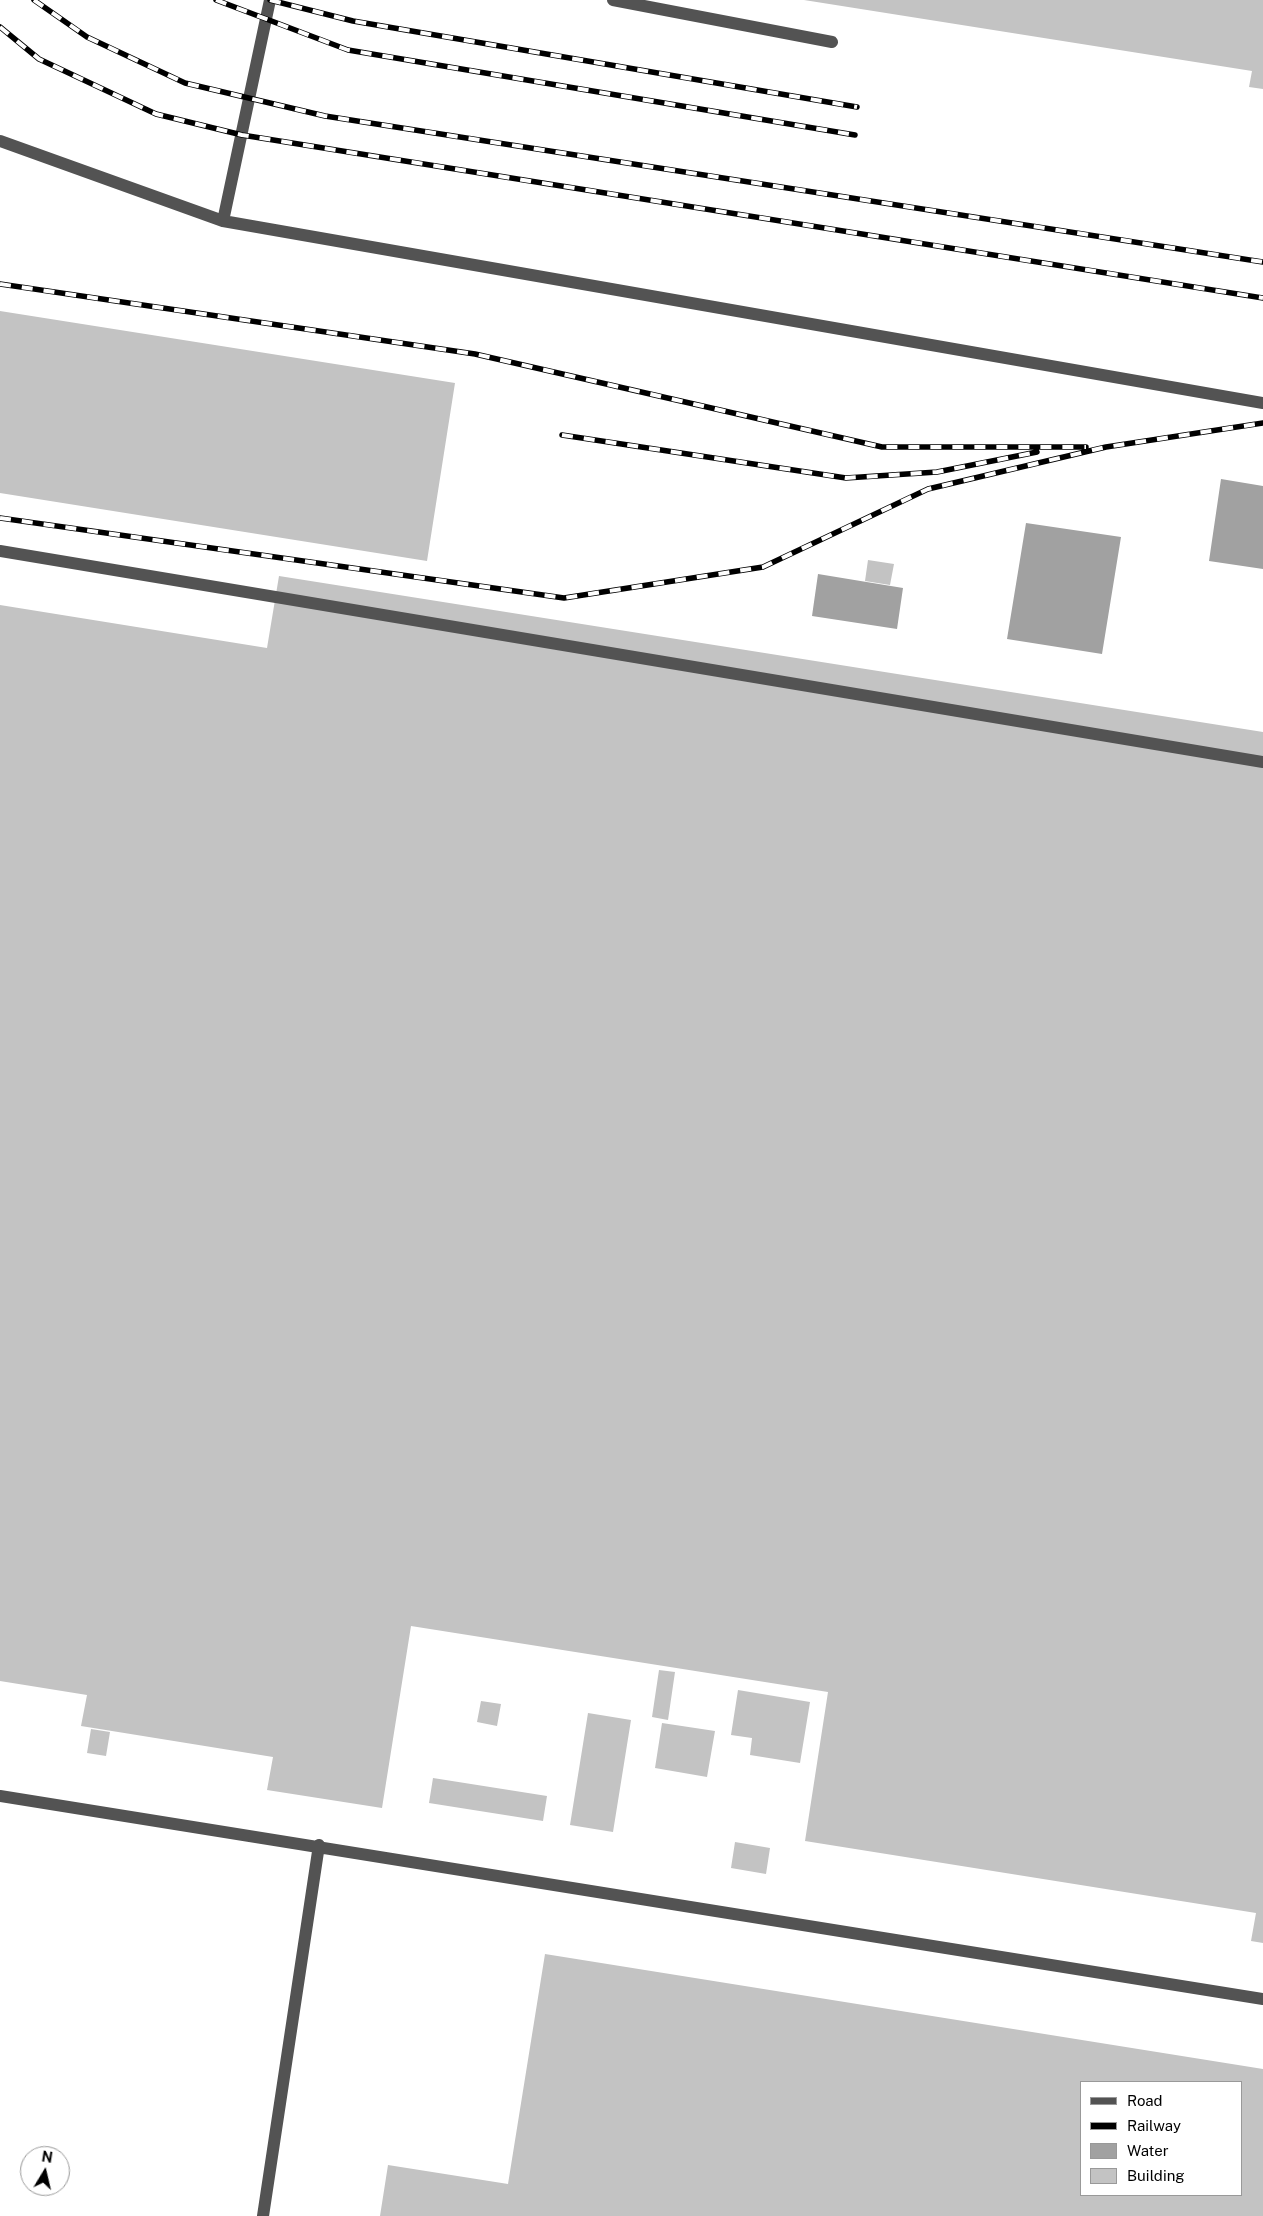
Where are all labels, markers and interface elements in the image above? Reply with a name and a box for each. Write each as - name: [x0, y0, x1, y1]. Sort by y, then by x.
- legend: [1080, 2081, 1243, 2196]
- text: Road: [1127, 2092, 1163, 2109]
- text: Railway: [1127, 2117, 1181, 2134]
- text: Water: [1127, 2142, 1169, 2159]
- north arrow: [20, 2146, 70, 2196]
- text: N: [41, 2148, 54, 2166]
- text: Building: [1127, 2167, 1185, 2184]

